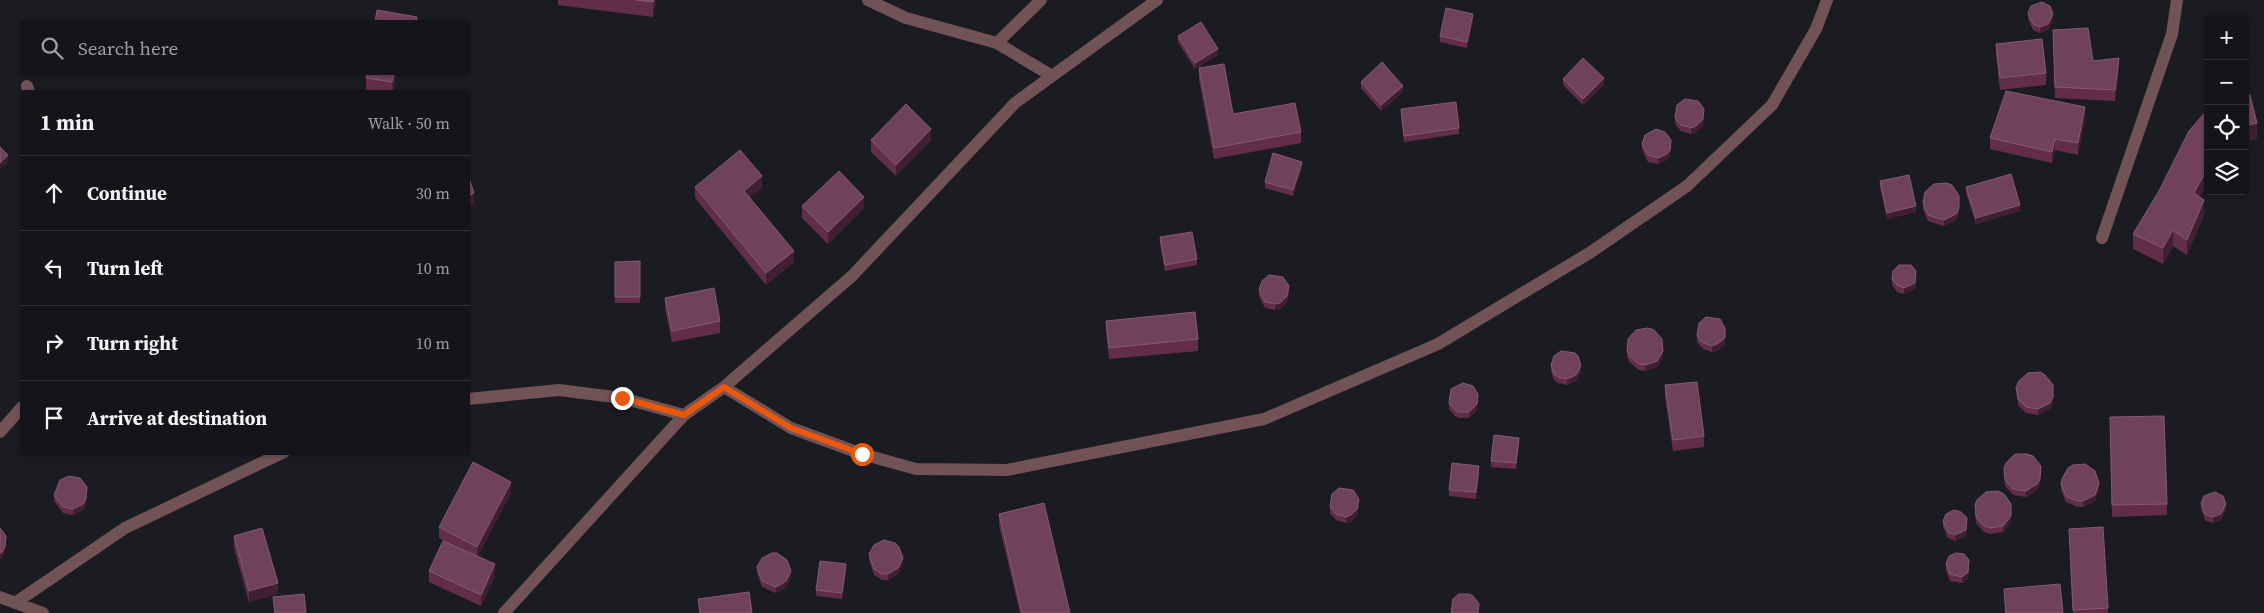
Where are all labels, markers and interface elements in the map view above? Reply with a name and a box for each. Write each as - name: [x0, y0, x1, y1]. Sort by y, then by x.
- map controls: [2204, 15, 2249, 195]
- button: +: [2204, 15, 2249, 60]
- search box: [20, 20, 470, 75]
- icon: search: [38, 34, 66, 62]
- text: Search here: [78, 35, 178, 61]
- button: −: [2204, 60, 2249, 105]
- button: locate: [2204, 105, 2249, 150]
- text: 1 min: [40, 108, 95, 137]
- text: Walk · 50 m: [368, 112, 450, 134]
- button: layers: [2204, 150, 2249, 195]
- icon: ahead: [40, 179, 68, 207]
- text: Continue: [87, 180, 167, 206]
- text: 30 m: [416, 182, 450, 204]
- icon: left: [40, 254, 68, 282]
- text: Turn left: [87, 255, 163, 281]
- text: 10 m: [416, 257, 450, 279]
- icon: right: [40, 329, 68, 357]
- text: Turn right: [87, 330, 178, 356]
- text: 10 m: [416, 332, 450, 354]
- route end: [611, 387, 634, 410]
- icon: arrive: [40, 404, 68, 432]
- text: Arrive at destination: [87, 405, 267, 431]
- route start: [851, 443, 874, 466]

